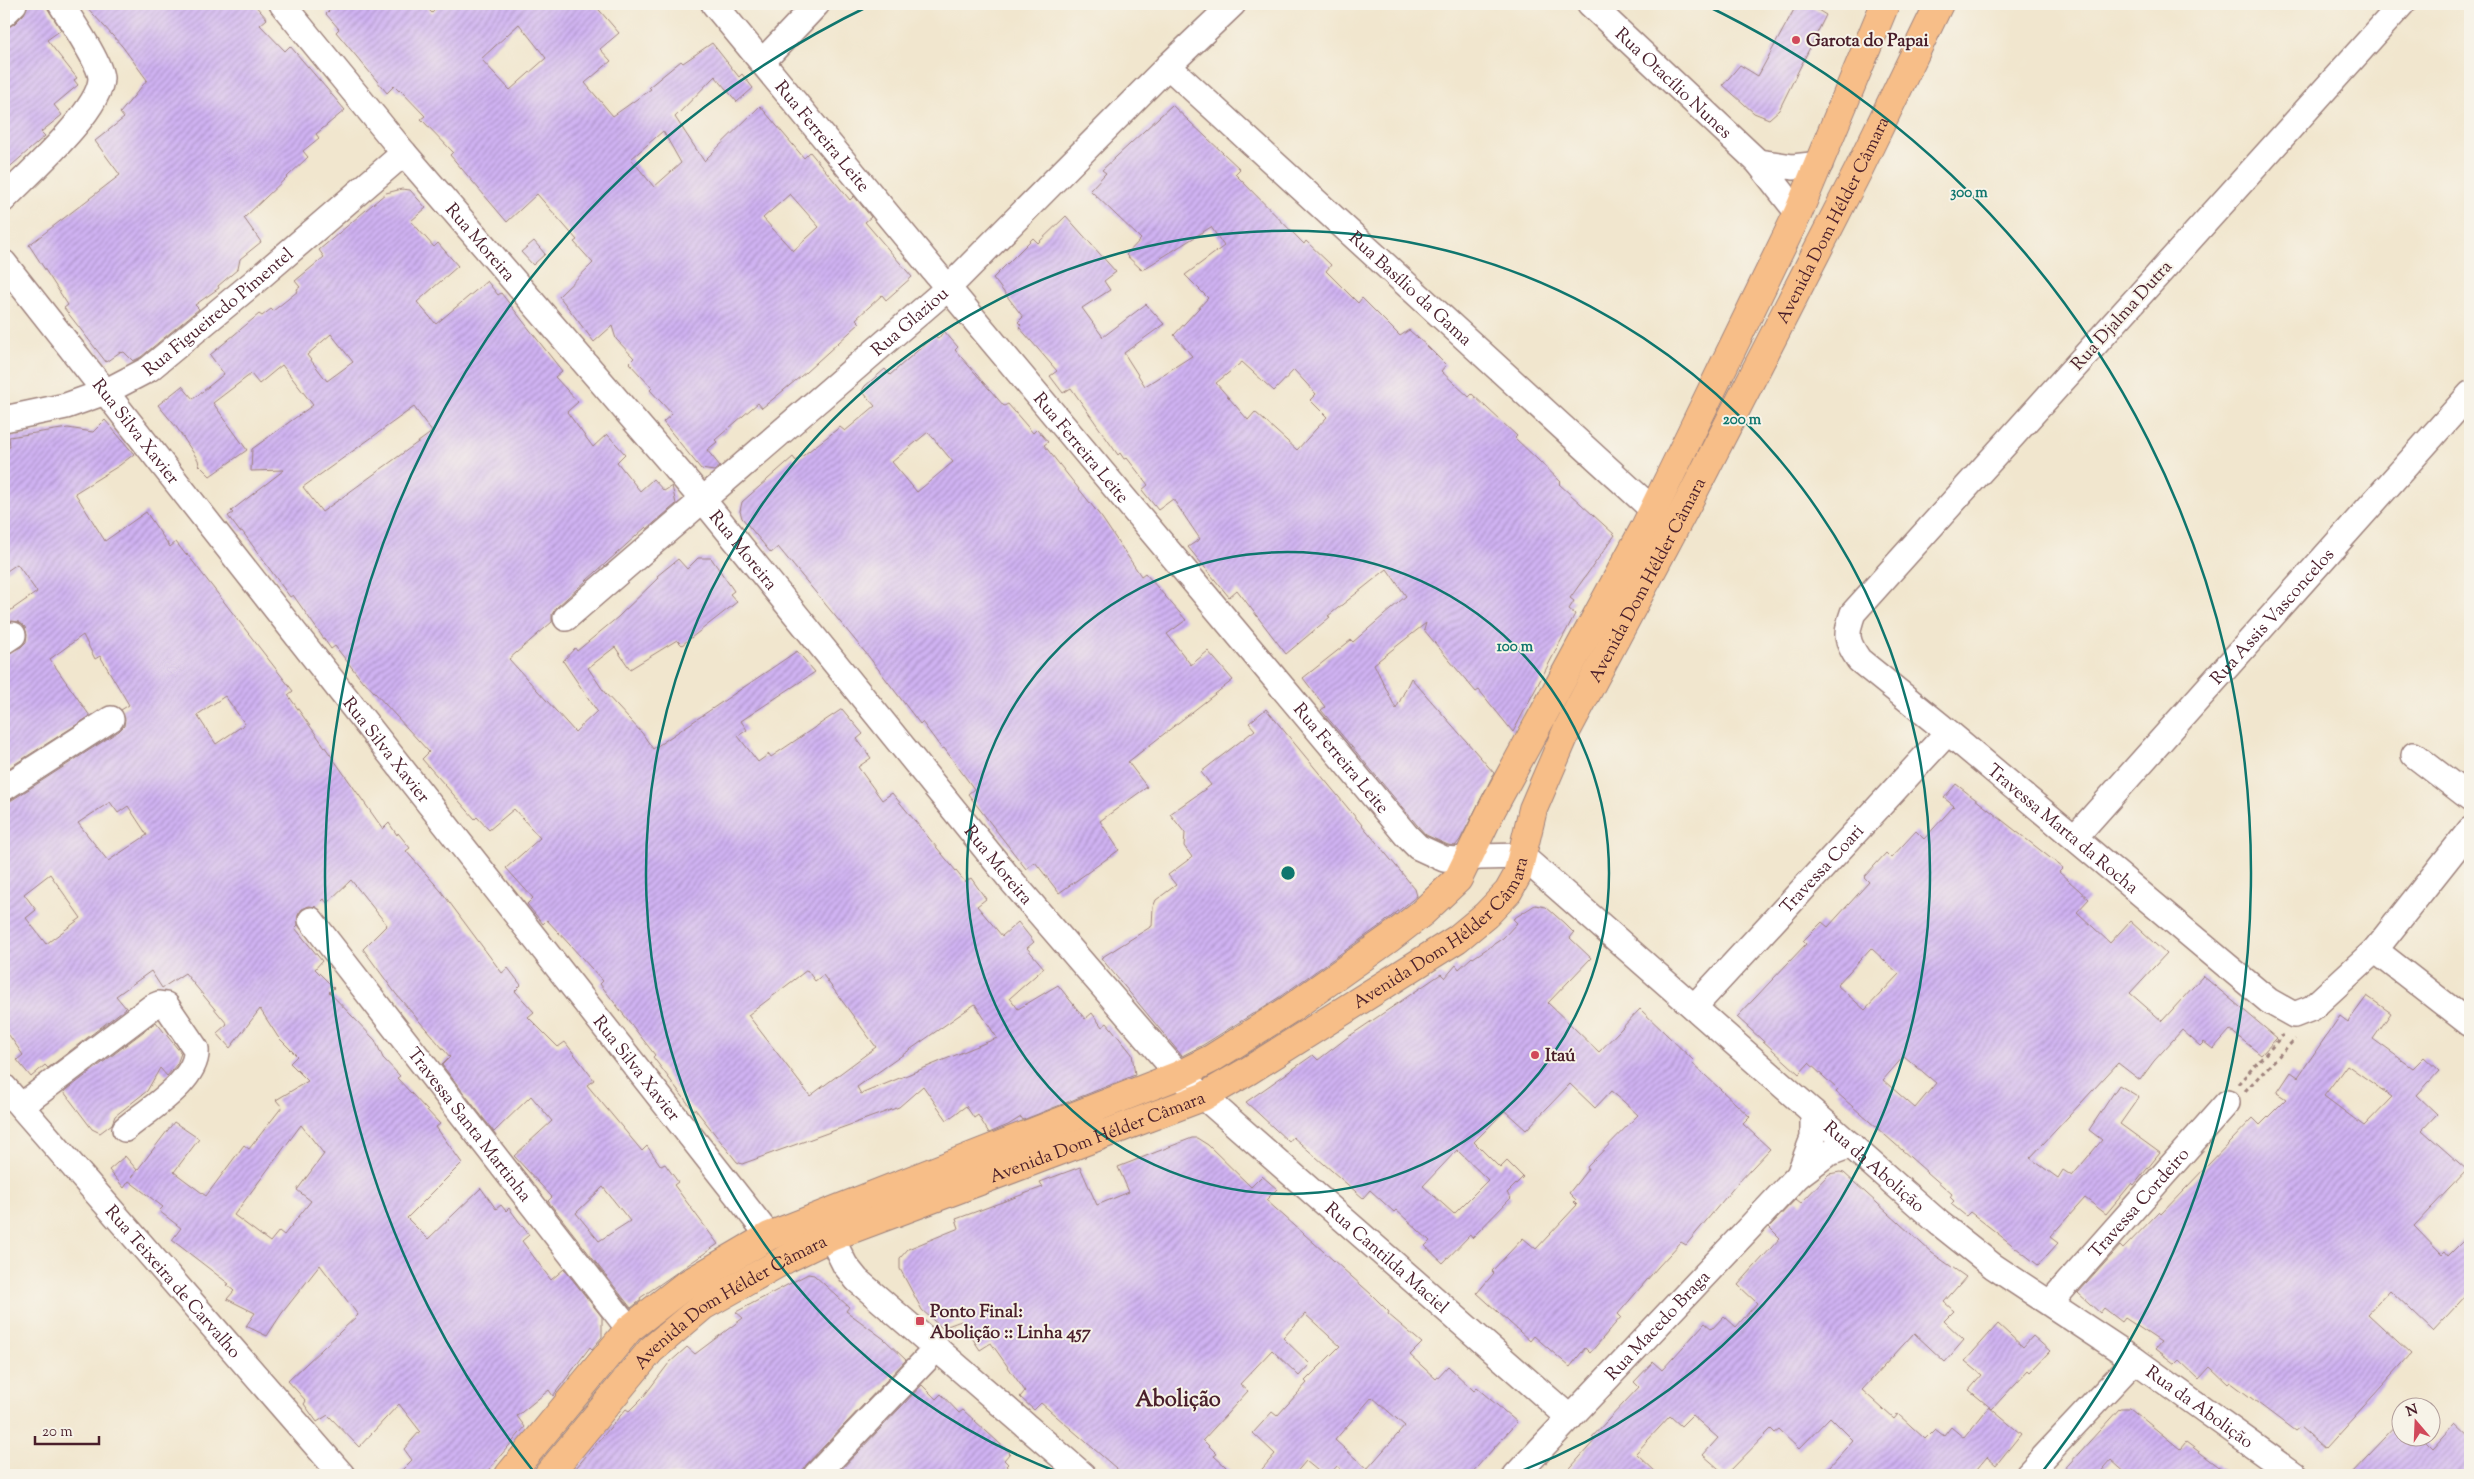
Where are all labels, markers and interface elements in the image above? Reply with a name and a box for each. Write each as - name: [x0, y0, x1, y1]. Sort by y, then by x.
- street label: Rua Otacílio Nunes: [1608, 23, 1737, 146]
- place label: Garota do Papai: [1806, 29, 1930, 55]
- marker: Garota do Papai: [1790, 34, 1802, 46]
- street label: Rua Ferreira Leite: [767, 76, 875, 199]
- street label: Avenida Dom Hélder Câmara: [1771, 113, 1897, 329]
- text: 300 m: [1950, 183, 1988, 204]
- street label: Rua Moreira: [438, 198, 520, 288]
- street label: Rua Basílio da Gama: [1342, 226, 1477, 353]
- street label: Rua Figueiredo Pimentel: [138, 243, 300, 384]
- street label: Rua Djalma Dutra: [2066, 255, 2179, 377]
- street label: Rua Glaziou: [866, 282, 955, 364]
- street label: Rua Silva Xavier: [85, 374, 185, 491]
- street label: Rua Ferreira Leite: [1026, 388, 1134, 510]
- text: 200 m: [1723, 410, 1762, 431]
- street label: Avenida Dom Hélder Câmara: [1583, 474, 1714, 688]
- street label: Rua Moreira: [702, 506, 782, 597]
- street label: Rua Assis Vasconcelos: [2205, 543, 2342, 691]
- text: 100 m: [1497, 637, 1534, 658]
- street label: Rua Silva Xavier: [335, 692, 435, 810]
- street label: Rua Ferreira Leite: [1286, 698, 1394, 820]
- street label: Travessa Marta da Rocha: [1980, 759, 2143, 901]
- street label: Rua Moreira: [956, 820, 1038, 911]
- street label: Travessa Coari: [1775, 820, 1871, 921]
- street label: Avenida Dom Hélder Câmara: [1348, 855, 1536, 1017]
- centre of rings: [1279, 864, 1297, 882]
- street label: Rua Silva Xavier: [585, 1011, 685, 1128]
- street label: Travessa Santa Martinha: [400, 1043, 537, 1208]
- place label: Itaú: [1545, 1044, 1576, 1070]
- marker: Itaú: [1529, 1049, 1541, 1061]
- street label: Avenida Dom Hélder Câmara: [986, 1086, 1210, 1191]
- street label: Rua da Abolição: [1817, 1116, 1930, 1220]
- street label: Travessa Cordeiro: [2084, 1143, 2197, 1265]
- street label: Rua Cantilda Maciel: [1318, 1197, 1454, 1321]
- street label: Rua Teixeira de Carvalho: [98, 1200, 246, 1365]
- street label: Avenida Dom Hélder Câmara: [629, 1230, 832, 1376]
- street label: Rua Macedo Braga: [1600, 1266, 1717, 1387]
- place label: Ponto Final: Abolição :: Linha 457: [930, 1300, 1092, 1347]
- marker: Ponto Final: Abolição :: Linha 457: [914, 1315, 926, 1327]
- street label: Rua da Abolição: [2139, 1361, 2258, 1456]
- district label: Abolição: [1135, 1385, 1221, 1417]
- north arrow: [2392, 1396, 2442, 1446]
- text: N: [2404, 1400, 2421, 1423]
- scale bar: [35, 1414, 99, 1446]
- text: 20 m: [42, 1422, 73, 1443]

